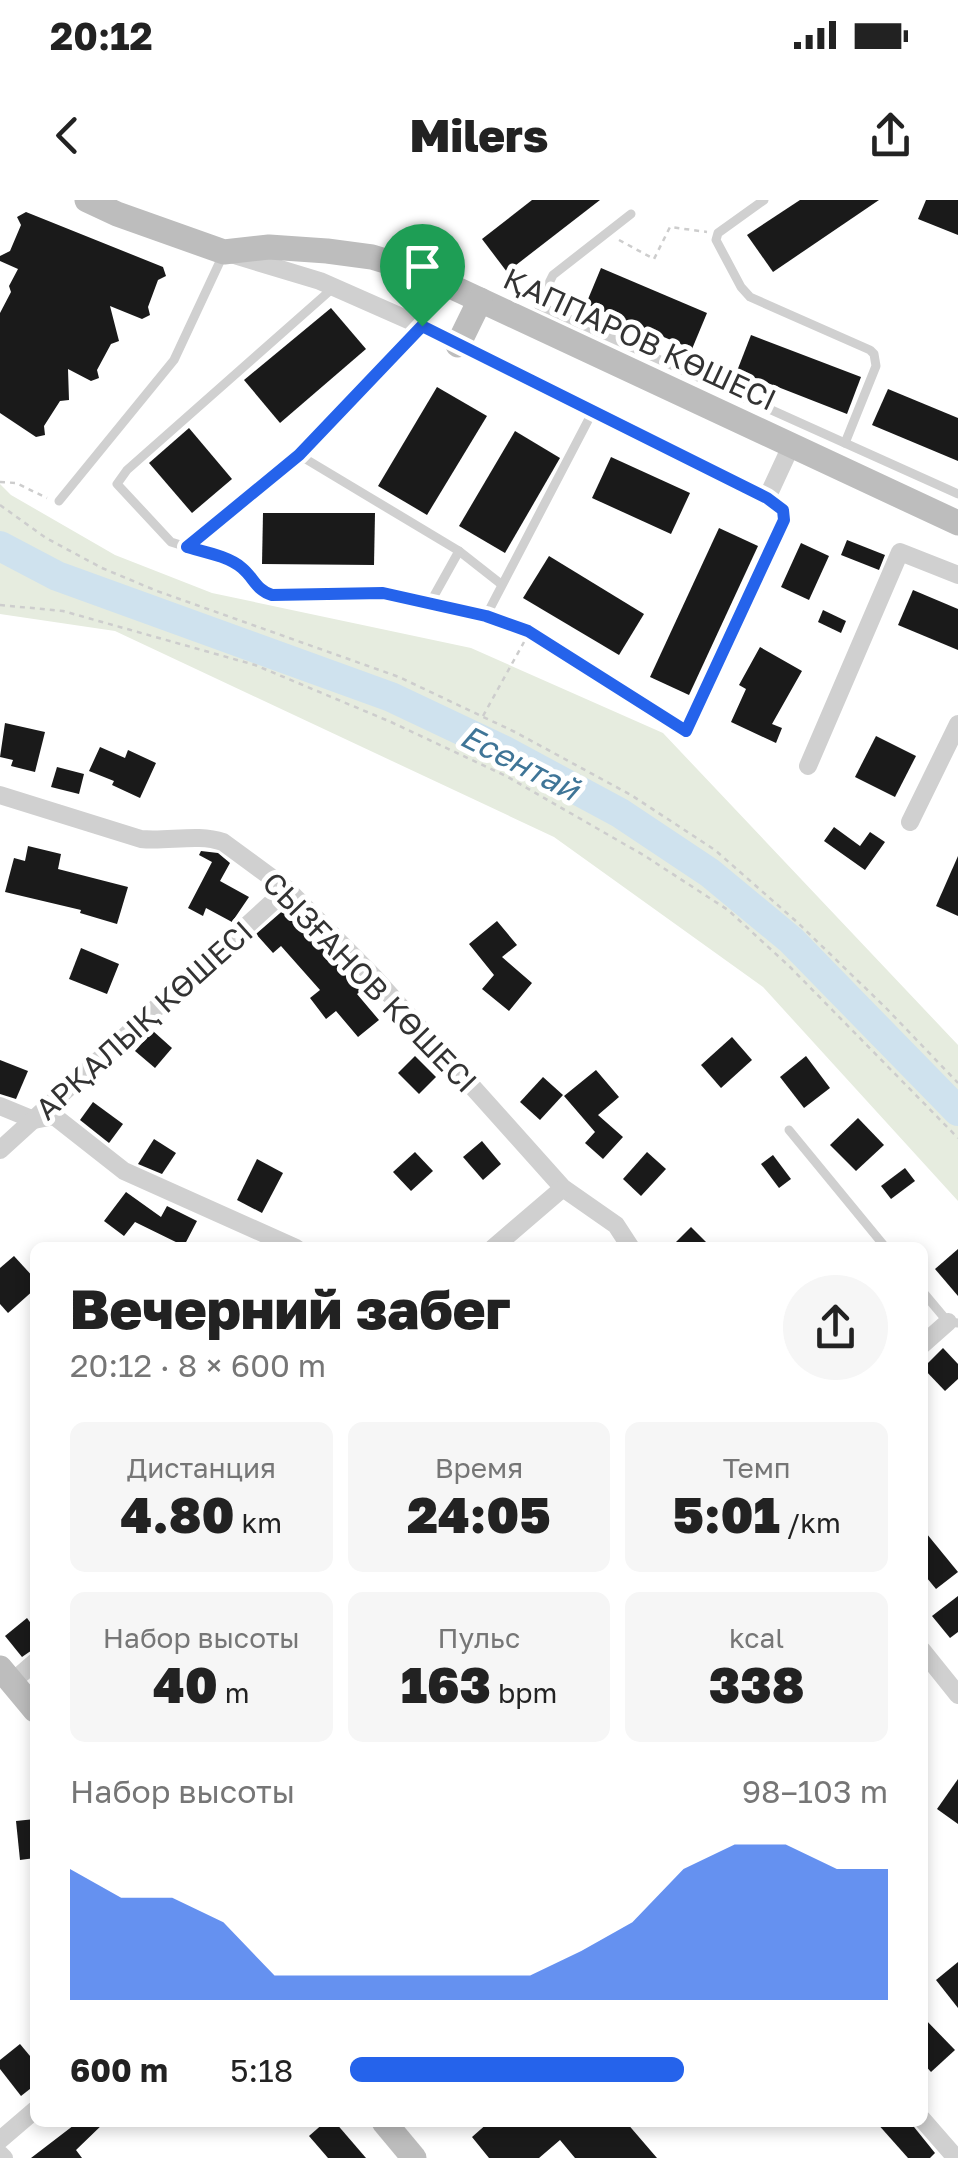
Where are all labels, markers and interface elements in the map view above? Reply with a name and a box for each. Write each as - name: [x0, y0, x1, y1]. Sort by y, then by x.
- text: 20:12: [50, 13, 153, 58]
- icon: back: [40, 108, 95, 163]
- text: Milers: [410, 108, 548, 162]
- icon: share: [863, 108, 918, 163]
- pin: [380, 224, 465, 327]
- icon: arrive: [395, 239, 450, 294]
- street label: ҚАППАРОВ КӨШЕСІ: [498, 260, 782, 418]
- water label: Есентай: [455, 716, 588, 809]
- street label: СЫЗҒАНОВ КӨШЕСІ: [255, 864, 485, 1100]
- street label: АРҚАЛЫҚ КӨШЕСІ: [28, 913, 260, 1127]
- text: Вечерний забег: [70, 1275, 511, 1341]
- button: share: [783, 1275, 888, 1380]
- text: 20:12 · 8 × 600 m: [70, 1346, 326, 1384]
- text: Дистанция: [127, 1451, 276, 1484]
- text: Время: [435, 1451, 523, 1484]
- text: Темп: [723, 1451, 791, 1484]
- text: 4.80: [121, 1484, 235, 1544]
- text: 24:05: [407, 1484, 551, 1544]
- text: 5:01: [672, 1484, 780, 1544]
- text: km: [235, 1506, 282, 1539]
- text: /km: [780, 1506, 841, 1539]
- text: Набор высоты: [103, 1621, 300, 1654]
- text: Пульс: [438, 1621, 520, 1654]
- text: kcal: [729, 1621, 784, 1654]
- text: 40: [153, 1654, 218, 1714]
- text: 163: [401, 1654, 491, 1714]
- text: 338: [709, 1654, 805, 1714]
- text: m: [218, 1676, 250, 1709]
- text: bpm: [491, 1676, 557, 1709]
- text: Набор высоты: [70, 1772, 295, 1810]
- text: 98–103 m: [742, 1772, 888, 1810]
- text: 600 m: [70, 2051, 168, 2089]
- text: 5:18: [230, 2051, 293, 2089]

